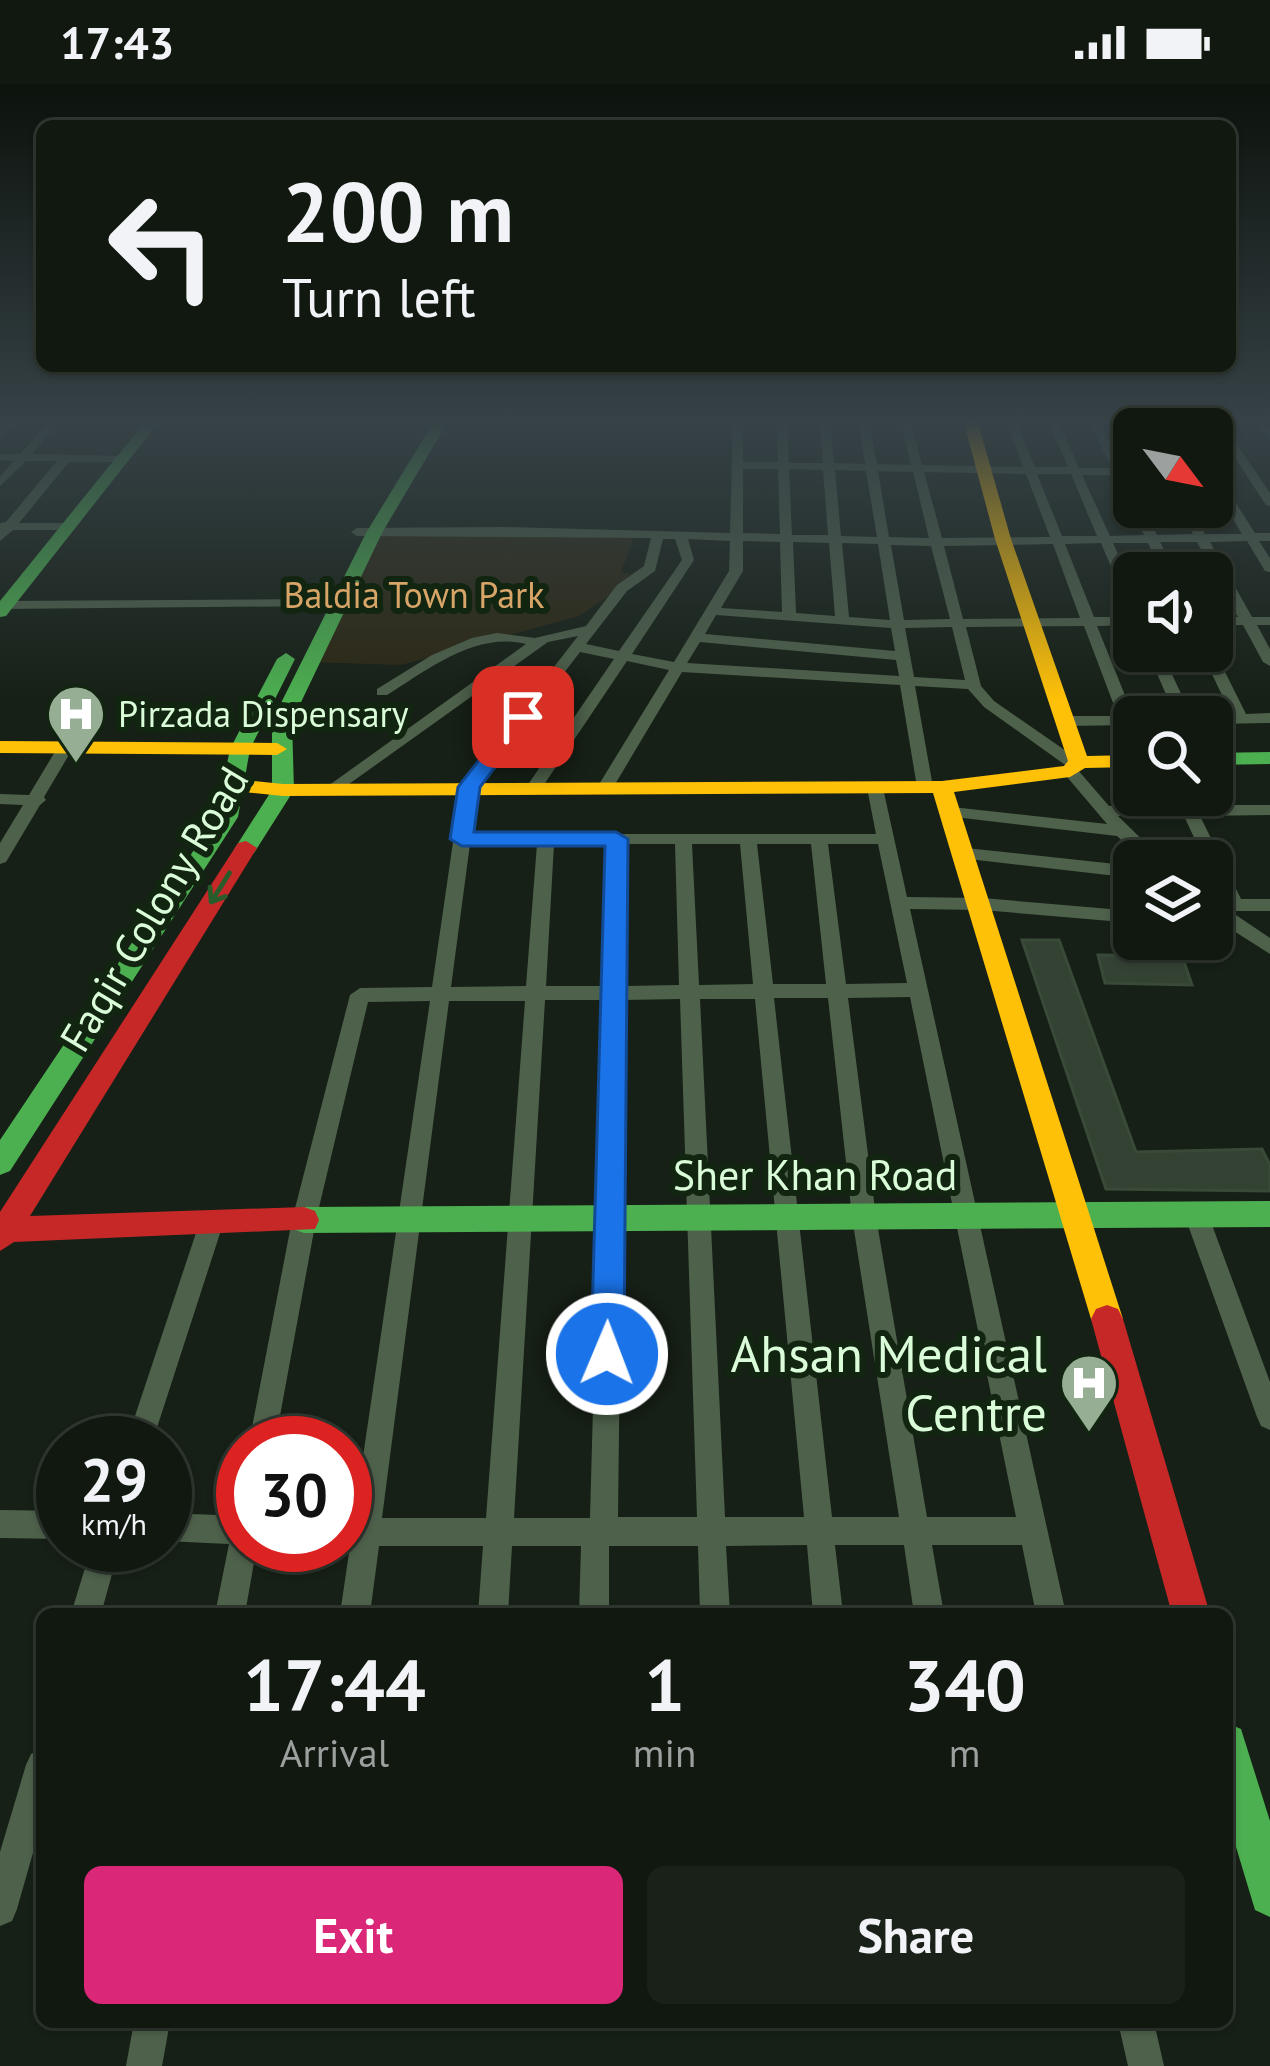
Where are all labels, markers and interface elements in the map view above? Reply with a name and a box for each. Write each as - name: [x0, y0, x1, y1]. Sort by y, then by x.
- text: 17:43: [60, 13, 174, 71]
- text: 200 m: [282, 156, 514, 265]
- icon: left: [84, 168, 240, 324]
- text: Turn left: [282, 262, 476, 332]
- north arrow: [1113, 408, 1233, 528]
- map controls: [1113, 408, 1233, 960]
- button: sound: [1113, 552, 1233, 672]
- park label: Baldia Town Park: [283, 571, 545, 618]
- pin: [472, 666, 574, 768]
- hospital icon: Pirzada Dispensary: [45, 683, 107, 765]
- icon: arrive: [490, 684, 556, 750]
- place label: Pirzada Dispensary: [118, 690, 409, 737]
- button: search: [1113, 696, 1233, 816]
- street label: Faqir Colony Road: [47, 756, 260, 1061]
- button: layers: [1113, 840, 1233, 960]
- one-way arrow: [207, 870, 232, 904]
- street label: Sher Khan Road: [673, 1147, 957, 1202]
- position arrow: [544, 1291, 670, 1417]
- place label: Ahsan Medical Centre: [730, 1320, 1047, 1445]
- hospital icon: Ahsan Medical Centre: [1058, 1352, 1120, 1434]
- speed limit sign: 30: [216, 1416, 372, 1572]
- text: 29: [80, 1440, 148, 1518]
- text: km/h: [81, 1504, 147, 1543]
- text: 17:44: [243, 1638, 426, 1731]
- text: 1: [644, 1638, 685, 1731]
- text: 340: [903, 1638, 1026, 1731]
- text: Arrival: [280, 1727, 389, 1778]
- text: min: [633, 1727, 696, 1778]
- text: m: [949, 1727, 980, 1778]
- button: Exit: [84, 1866, 623, 2004]
- button: Share: [647, 1866, 1185, 2004]

